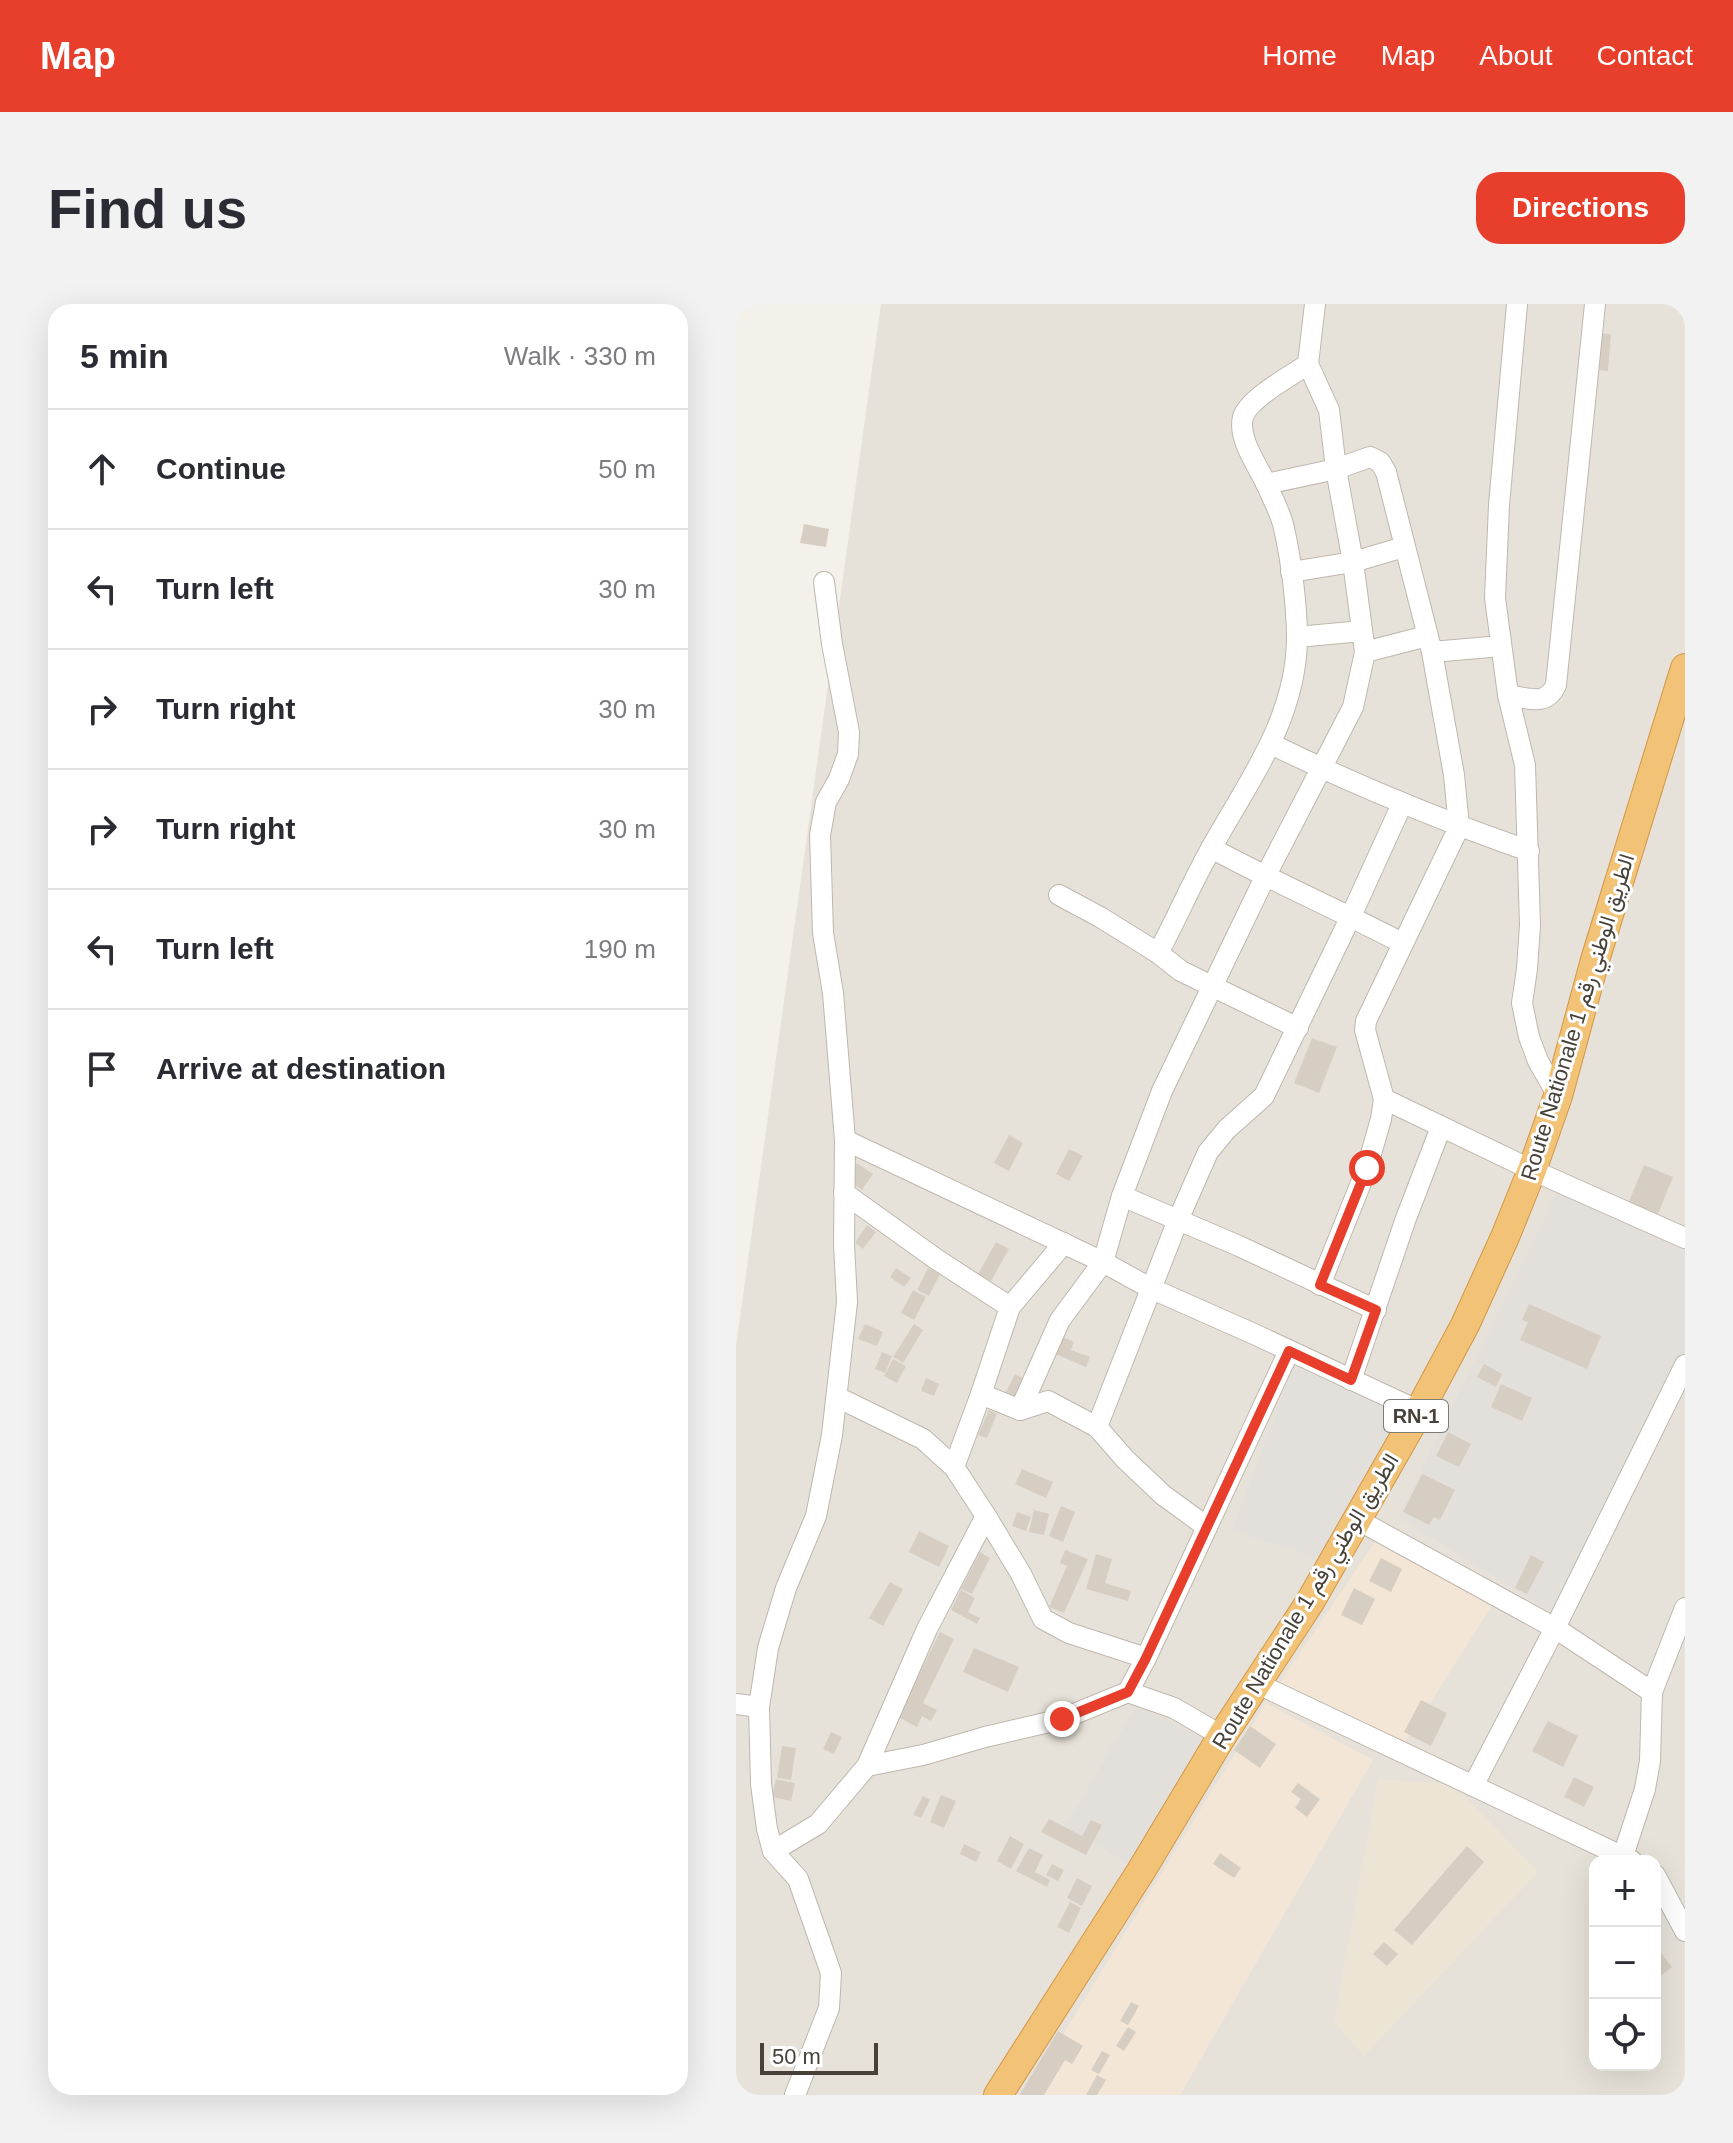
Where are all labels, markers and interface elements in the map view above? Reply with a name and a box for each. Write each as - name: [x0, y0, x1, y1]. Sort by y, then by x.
- text: Map: [40, 35, 116, 77]
- text: Home: [1262, 40, 1337, 71]
- text: Map: [1381, 40, 1435, 71]
- text: About: [1479, 40, 1553, 71]
- text: Contact: [1597, 40, 1693, 71]
- button: Directions: [1476, 172, 1685, 244]
- text: Find us: [48, 177, 247, 240]
- text: 5 min: [80, 337, 169, 375]
- text: Walk · 330 m: [504, 341, 656, 371]
- icon: ahead: [80, 447, 124, 491]
- text: Continue: [156, 452, 286, 485]
- text: 50 m: [598, 454, 656, 484]
- icon: left: [80, 567, 124, 611]
- text: Turn left: [156, 572, 274, 605]
- text: 30 m: [598, 574, 656, 604]
- icon: right: [80, 687, 124, 731]
- text: Turn right: [156, 692, 295, 725]
- text: 30 m: [598, 694, 656, 724]
- icon: right: [80, 807, 124, 851]
- text: Turn right: [156, 812, 295, 845]
- text: 30 m: [598, 814, 656, 844]
- street label: Route Nationale الطريق الوطني رقم 1: [1516, 851, 1645, 1185]
- icon: left: [80, 927, 124, 971]
- text: Turn left: [156, 932, 274, 965]
- text: 190 m: [584, 934, 656, 964]
- icon: arrive: [80, 1047, 124, 1091]
- text: Arrive at destination: [156, 1052, 446, 1085]
- route start: [1349, 1150, 1385, 1186]
- road number: RN-1: [1384, 1400, 1448, 1432]
- street label: Route Nationale الطريق الوطني رقم 1: [1207, 1449, 1409, 1757]
- route end: [1044, 1701, 1080, 1737]
- map controls: [1589, 1855, 1661, 2071]
- button: +: [1589, 1855, 1661, 1927]
- button: −: [1589, 1927, 1661, 1999]
- button: locate: [1589, 1999, 1661, 2071]
- scale bar: [760, 2039, 878, 2075]
- text: 50 m: [772, 2044, 821, 2069]

